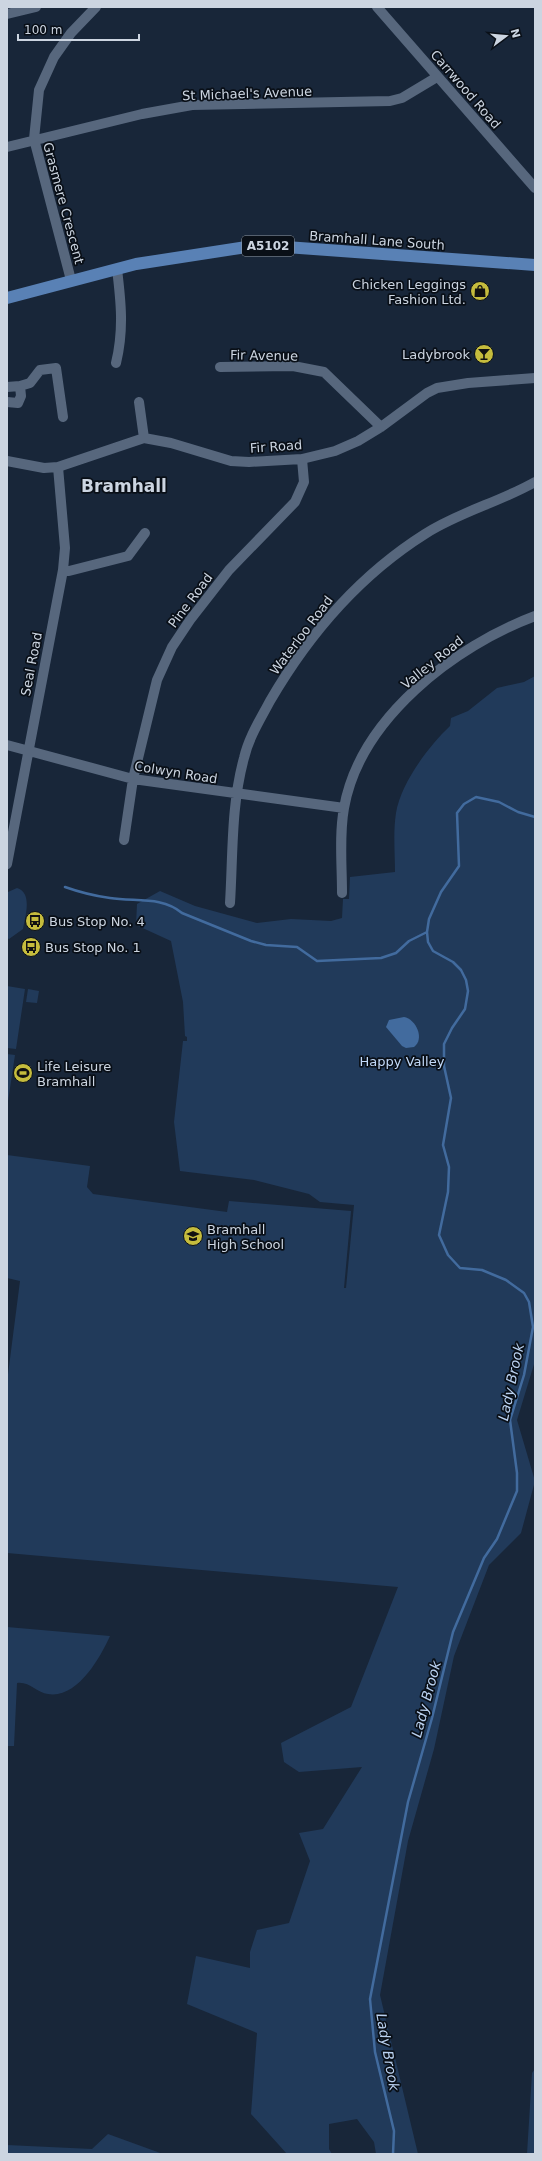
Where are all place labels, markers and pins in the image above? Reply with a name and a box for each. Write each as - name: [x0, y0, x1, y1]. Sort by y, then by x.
- place label: Chicken Leggings Fashion Ltd.: [352, 277, 466, 307]
- shop icon: Chicken Leggings Fashion Ltd.: [469, 280, 491, 302]
- bar icon: Ladybrook: [473, 343, 495, 365]
- place label: Ladybrook: [402, 347, 470, 362]
- bus stop icon: Bus Stop No. 4: [24, 910, 46, 932]
- place label: Bus Stop No. 4: [49, 914, 145, 929]
- bus stop icon: Bus Stop No. 1: [20, 936, 42, 958]
- place label: Bus Stop No. 1: [45, 940, 141, 955]
- place label: Life Leisure Bramhall: [37, 1059, 111, 1089]
- sports icon: Life Leisure Bramhall: [12, 1062, 34, 1084]
- place label: Bramhall High School: [207, 1222, 284, 1252]
- school or university icon: Bramhall High School: [182, 1225, 204, 1247]

